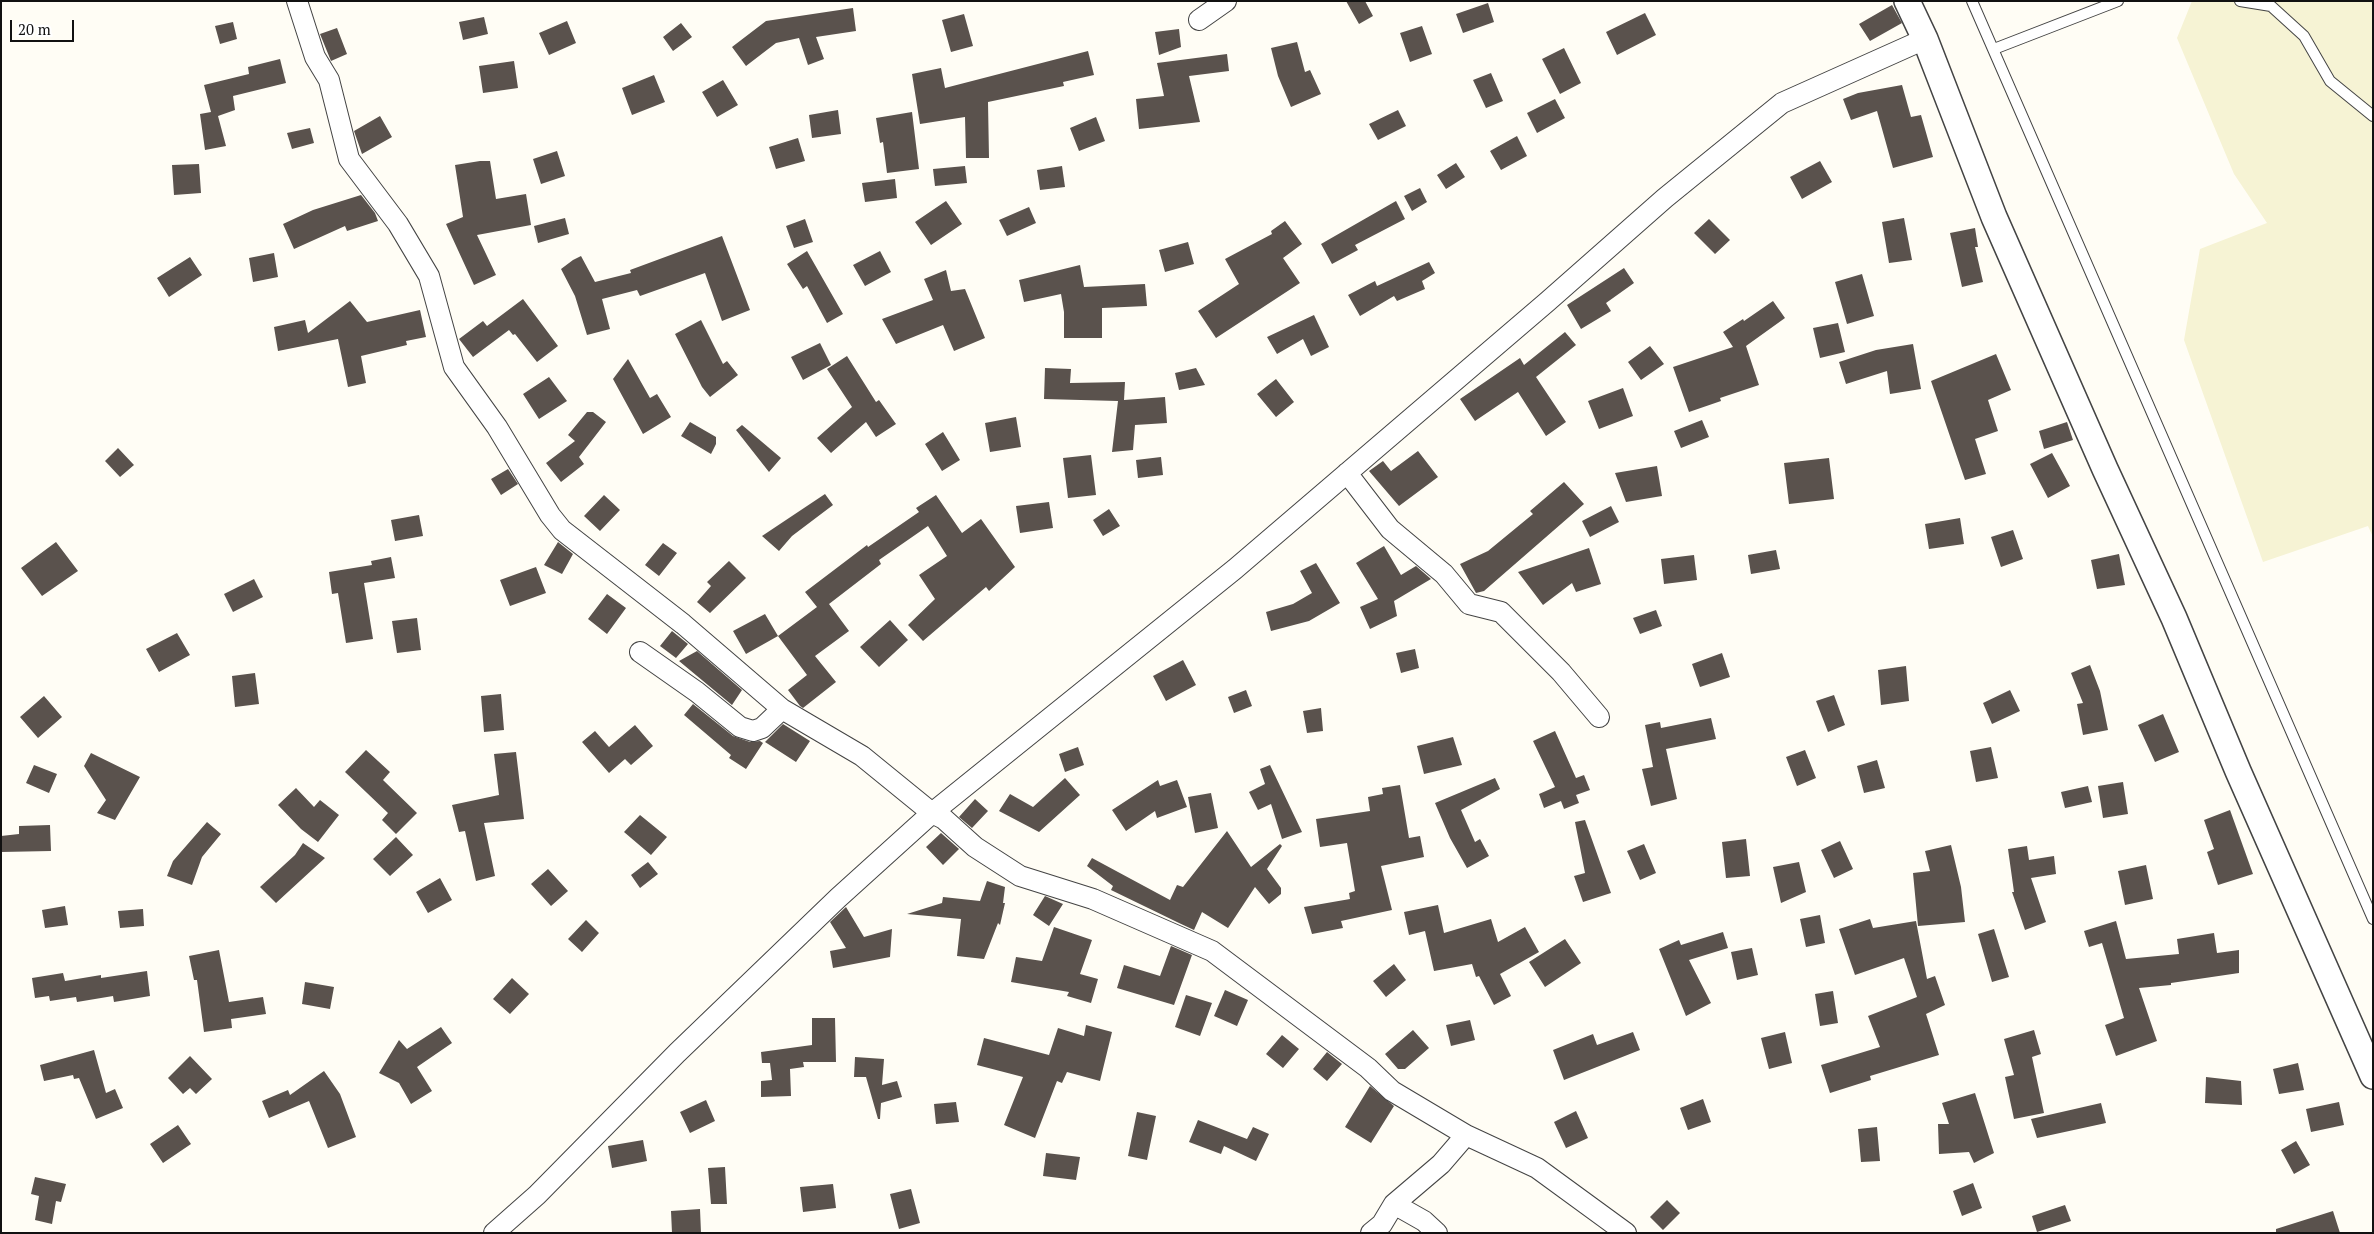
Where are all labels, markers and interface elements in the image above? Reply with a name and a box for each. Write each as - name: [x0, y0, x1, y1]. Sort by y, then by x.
- scale bar: [12, 10, 76, 42]
- text: 20 m: [18, 19, 51, 39]

